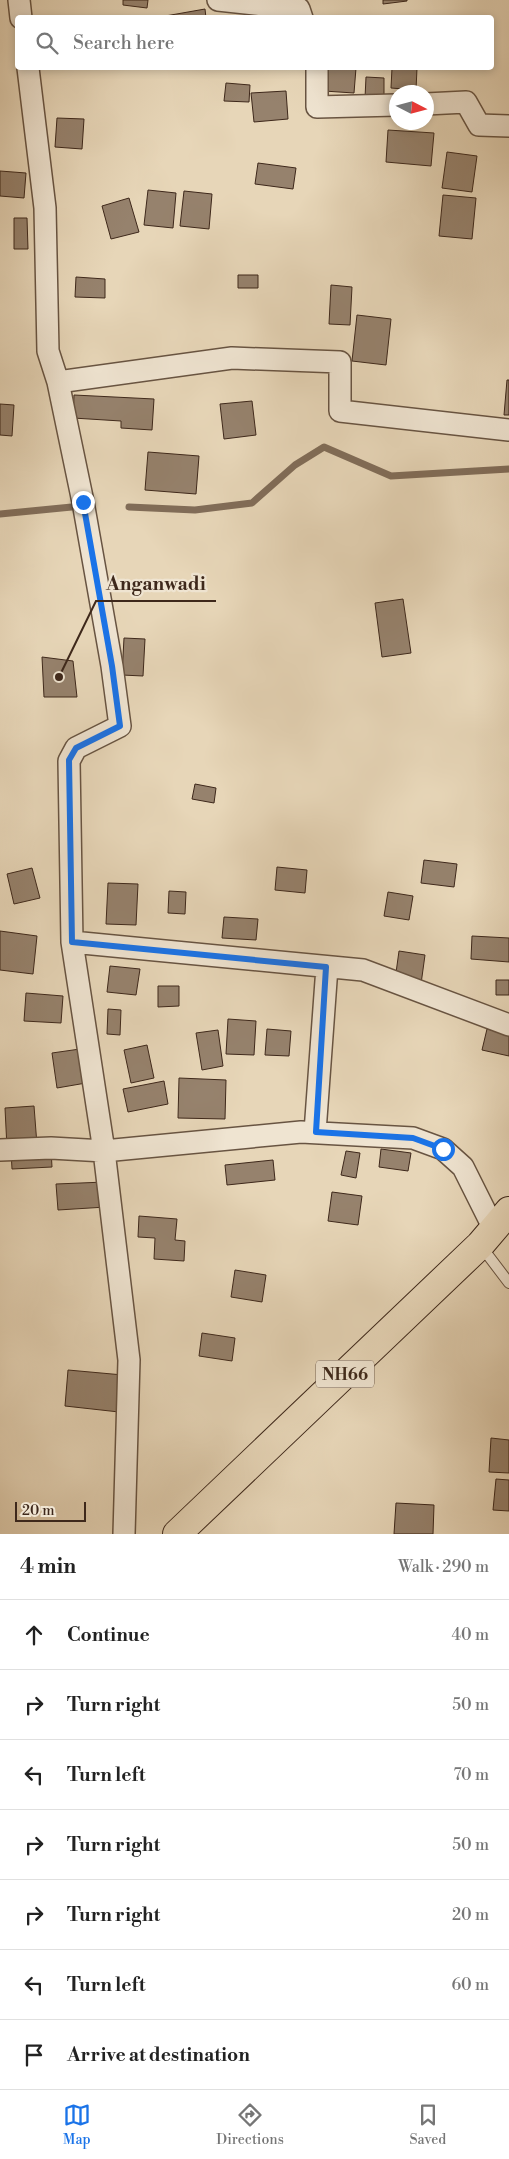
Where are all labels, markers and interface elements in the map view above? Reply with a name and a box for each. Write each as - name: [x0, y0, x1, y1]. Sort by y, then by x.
- search box: [15, 15, 494, 70]
- icon: search: [33, 29, 61, 57]
- text: Search here: [73, 31, 174, 55]
- north arrow: [389, 85, 434, 130]
- route end: [72, 491, 95, 514]
- callout: Anganwadi: [96, 567, 216, 601]
- text: Anganwadi: [105, 572, 206, 596]
- route start: [432, 1138, 455, 1161]
- road number: NH66: [316, 1360, 374, 1388]
- scale bar: [15, 1499, 86, 1522]
- text: 20 m: [22, 1502, 54, 1520]
- text: 4 min: [20, 1554, 76, 1580]
- text: Walk · 290 m: [398, 1557, 489, 1577]
- icon: ahead: [20, 1621, 48, 1649]
- text: Continue: [67, 1623, 150, 1647]
- text: 40 m: [452, 1625, 489, 1645]
- icon: right: [20, 1691, 48, 1719]
- text: Turn right: [67, 1693, 160, 1717]
- text: 50 m: [452, 1695, 489, 1715]
- icon: left: [20, 1761, 48, 1789]
- text: Turn left: [67, 1763, 146, 1787]
- text: 70 m: [453, 1765, 489, 1785]
- icon: right: [20, 1831, 48, 1859]
- text: Turn right: [67, 1833, 160, 1857]
- text: 50 m: [452, 1835, 489, 1855]
- icon: right: [20, 1901, 48, 1929]
- text: Turn right: [67, 1903, 160, 1927]
- text: 20 m: [452, 1905, 489, 1925]
- icon: left: [20, 1971, 48, 1999]
- text: Turn left: [67, 1973, 146, 1997]
- text: 60 m: [451, 1975, 489, 1995]
- icon: arrive: [20, 2041, 48, 2069]
- text: Arrive at destination: [67, 2043, 250, 2067]
- tab: Map: [63, 2101, 91, 2149]
- tab: Directions: [216, 2101, 284, 2149]
- tab: Saved: [409, 2101, 446, 2149]

